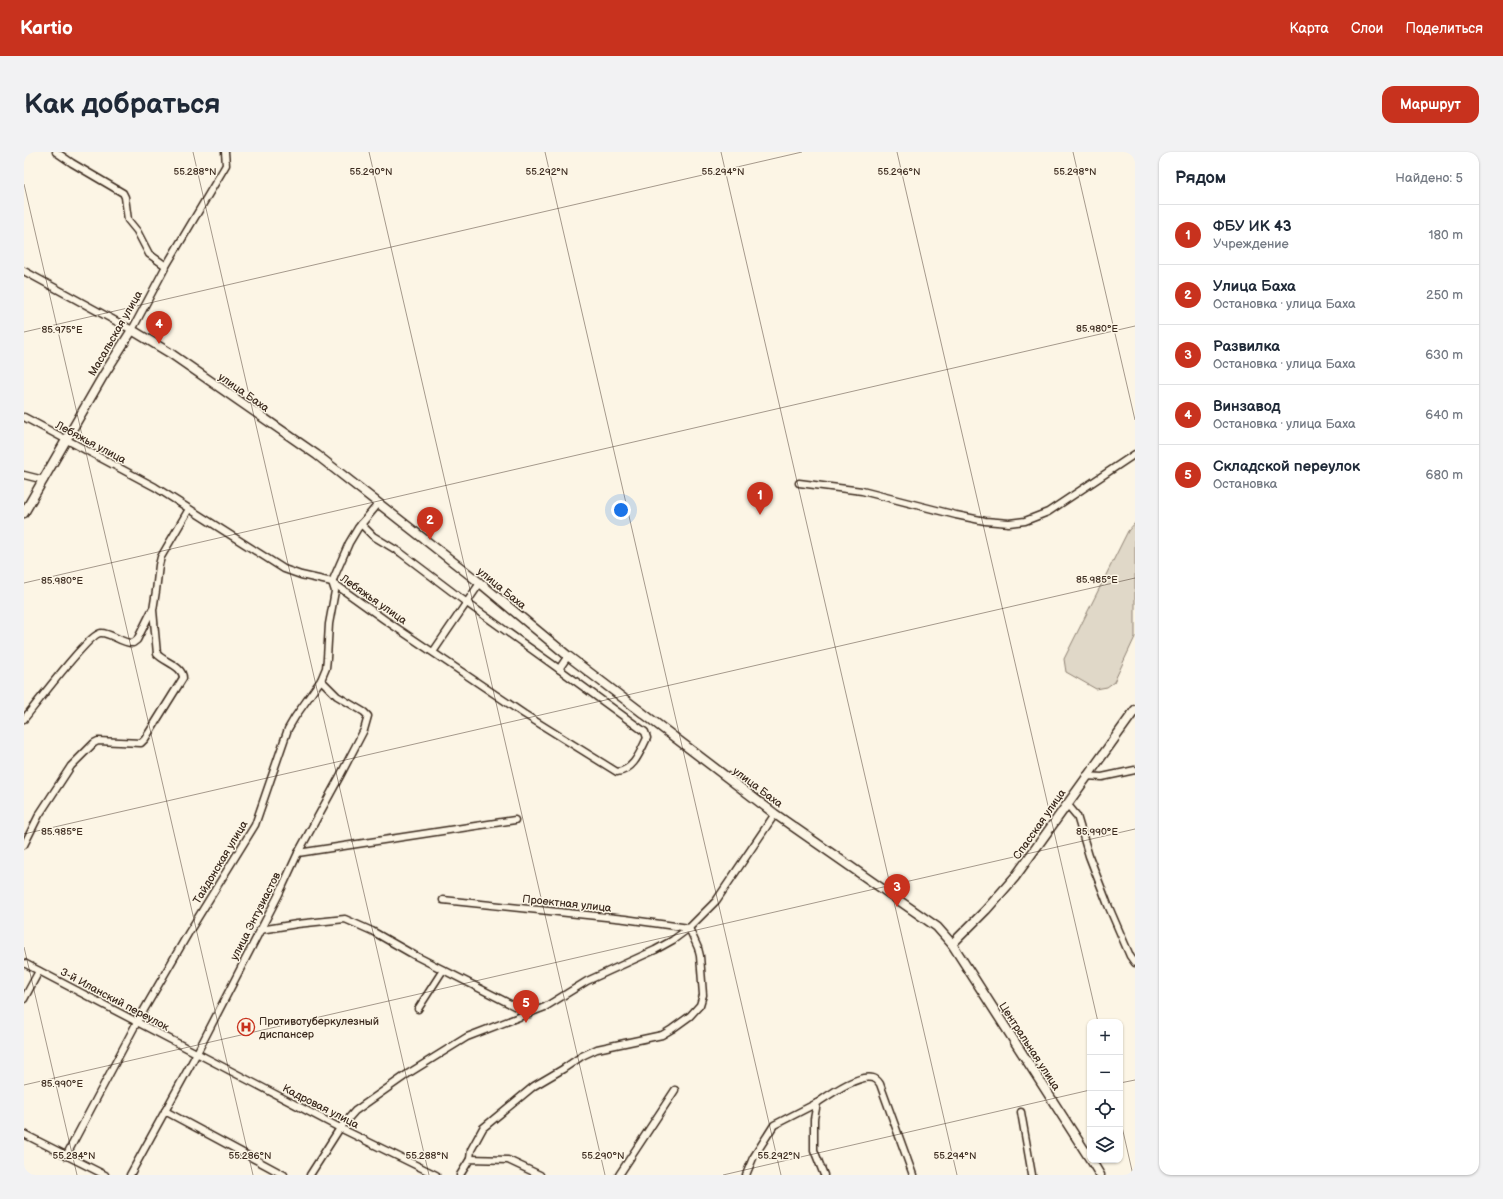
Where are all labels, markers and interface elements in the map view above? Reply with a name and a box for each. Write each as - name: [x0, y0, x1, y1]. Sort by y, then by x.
- text: Kartio: [20, 17, 73, 40]
- text: Карта: [1289, 20, 1329, 37]
- text: Слои: [1351, 20, 1383, 37]
- text: Поделиться: [1405, 20, 1483, 37]
- button: Маршрут: [1382, 86, 1479, 123]
- text: Как добраться: [24, 88, 221, 121]
- text: 55.288°N: [173, 166, 217, 178]
- text: 55.290°N: [349, 166, 393, 178]
- text: 55.292°N: [526, 166, 568, 178]
- text: 55.294°N: [702, 166, 744, 178]
- text: 55.296°N: [877, 166, 921, 178]
- text: 55.298°N: [1053, 166, 1097, 178]
- text: Рядом: [1175, 168, 1226, 188]
- text: Найдено: 5: [1395, 170, 1463, 186]
- text: ФБУ ИК 43: [1213, 217, 1292, 236]
- text: 1: [1185, 227, 1191, 243]
- text: 180 m: [1428, 227, 1463, 243]
- text: Учреждение: [1213, 236, 1289, 252]
- text: Улица Баха: [1213, 277, 1296, 296]
- text: 2: [1184, 287, 1192, 303]
- text: 250 m: [1426, 287, 1463, 303]
- street label: Масальская улица: [86, 288, 145, 378]
- text: Остановка · улица Баха: [1213, 296, 1356, 312]
- pin: 4: [146, 311, 172, 344]
- text: 85.980°E: [1076, 323, 1119, 335]
- text: 85.975°E: [42, 324, 83, 336]
- text: Развилка: [1213, 337, 1280, 356]
- text: 3: [1184, 347, 1192, 363]
- text: 630 m: [1425, 347, 1463, 363]
- text: Остановка · улица Баха: [1213, 356, 1356, 372]
- street label: улица Баха: [216, 370, 272, 415]
- text: Винзавод: [1213, 397, 1280, 416]
- text: 4: [1184, 407, 1192, 423]
- text: 640 m: [1425, 407, 1463, 423]
- text: Остановка · улица Баха: [1213, 416, 1356, 432]
- street label: Лебяжья улица: [52, 418, 129, 467]
- text: Складской переулок: [1213, 457, 1360, 476]
- text: 5: [1184, 467, 1192, 483]
- text: 680 m: [1426, 467, 1463, 483]
- text: Остановка: [1213, 476, 1278, 492]
- pin: 1: [747, 482, 773, 515]
- your location: [611, 500, 631, 520]
- pin: 2: [417, 507, 443, 540]
- street label: улица Баха: [475, 565, 529, 612]
- street label: Лебяжья улица: [337, 571, 410, 627]
- text: 85.985°E: [1076, 574, 1118, 586]
- text: 85.980°E: [41, 575, 84, 587]
- street label: улица Баха: [730, 764, 786, 811]
- street label: Спасская улица: [1010, 786, 1069, 862]
- street label: Тайдонская улица: [190, 818, 251, 906]
- text: 85.985°E: [41, 826, 83, 838]
- text: 85.990°E: [1076, 826, 1118, 838]
- street label: улица Энтузиастов: [228, 870, 283, 962]
- pin: 3: [884, 874, 910, 907]
- street label: Проектная улица: [522, 892, 613, 915]
- street label: 3-й Иланский переулок: [58, 965, 172, 1034]
- pin: 5: [513, 990, 539, 1023]
- street label: Центральная улица: [996, 1000, 1063, 1093]
- place label: Противотуберкулезный диспансер: [259, 1015, 379, 1041]
- hospital icon: Противотуберкулезный диспансер: [236, 1017, 256, 1037]
- map controls: [1087, 1019, 1123, 1163]
- button: +: [1087, 1019, 1123, 1055]
- button: −: [1087, 1055, 1123, 1091]
- text: 85.990°E: [41, 1078, 83, 1090]
- street label: Кадровая улица: [280, 1082, 362, 1132]
- button: locate: [1087, 1091, 1123, 1127]
- button: layers: [1087, 1127, 1123, 1163]
- text: 55.284°N: [53, 1150, 95, 1162]
- text: 55.286°N: [228, 1150, 272, 1162]
- text: 55.288°N: [405, 1150, 449, 1162]
- text: 55.290°N: [581, 1150, 625, 1162]
- text: 55.292°N: [758, 1150, 800, 1162]
- text: 55.294°N: [934, 1150, 976, 1162]

